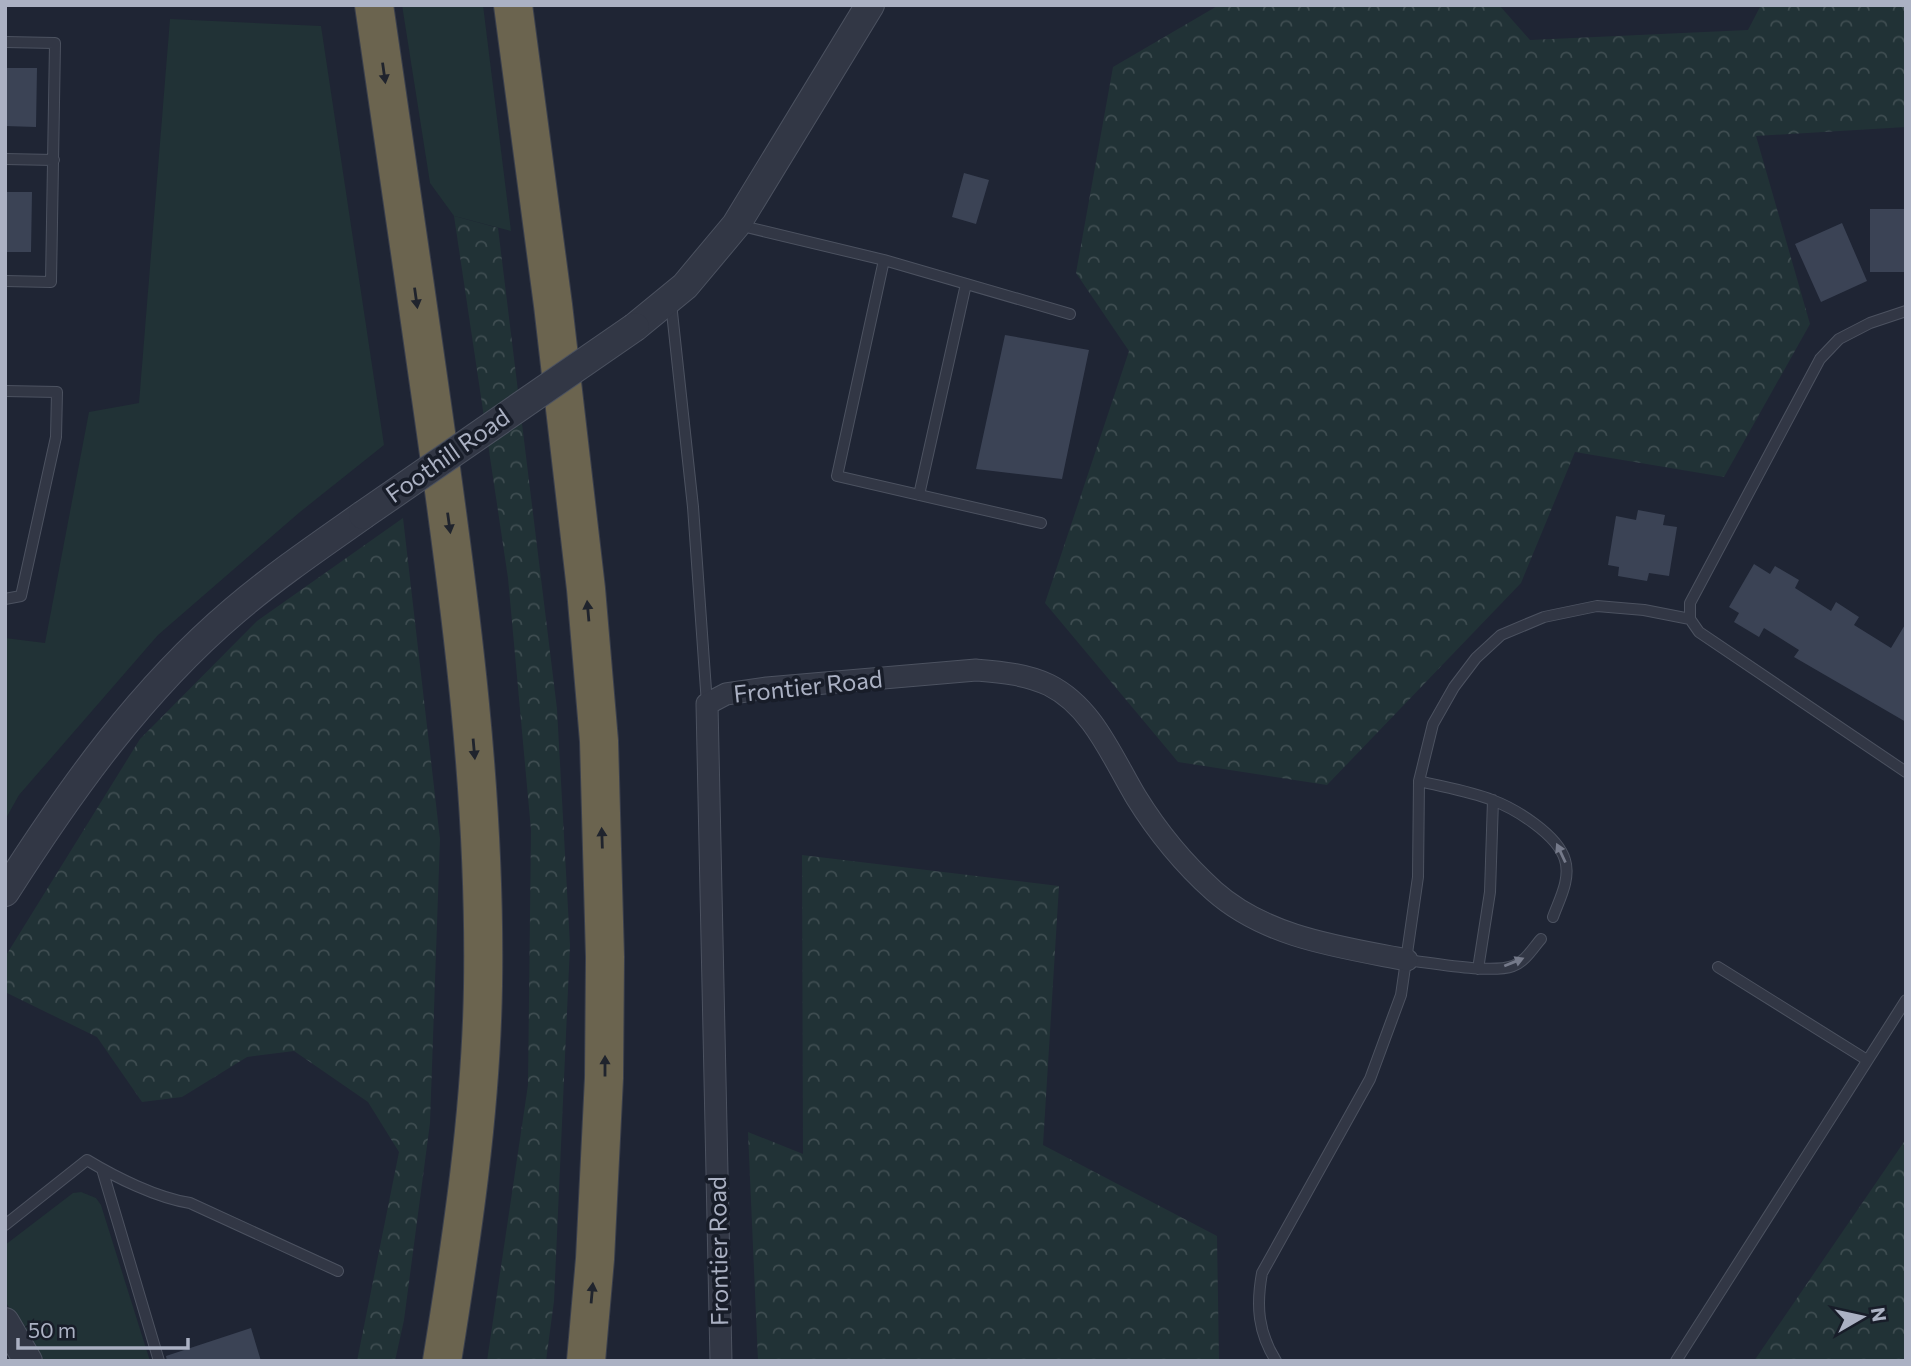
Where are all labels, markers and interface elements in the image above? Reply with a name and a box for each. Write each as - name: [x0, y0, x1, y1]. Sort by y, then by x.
- one-way arrow: [379, 62, 390, 84]
- one-way arrow: [411, 287, 422, 309]
- street label: Foothill Road: [380, 401, 515, 508]
- one-way arrow: [443, 512, 454, 534]
- one-way arrow: [582, 600, 593, 622]
- street label: Frontier Road: [732, 663, 884, 708]
- one-way arrow: [469, 738, 480, 760]
- one-way arrow: [596, 827, 607, 849]
- one-way arrow: [1555, 842, 1567, 862]
- one-way arrow: [1504, 957, 1525, 968]
- one-way arrow: [599, 1054, 610, 1076]
- street label: Frontier Road: [702, 1176, 733, 1326]
- one-way arrow: [587, 1282, 598, 1304]
- north arrow: [1827, 1282, 1897, 1352]
- text: N: [1867, 1305, 1892, 1323]
- scale bar: [18, 1306, 187, 1350]
- text: 50 m: [28, 1317, 76, 1342]

